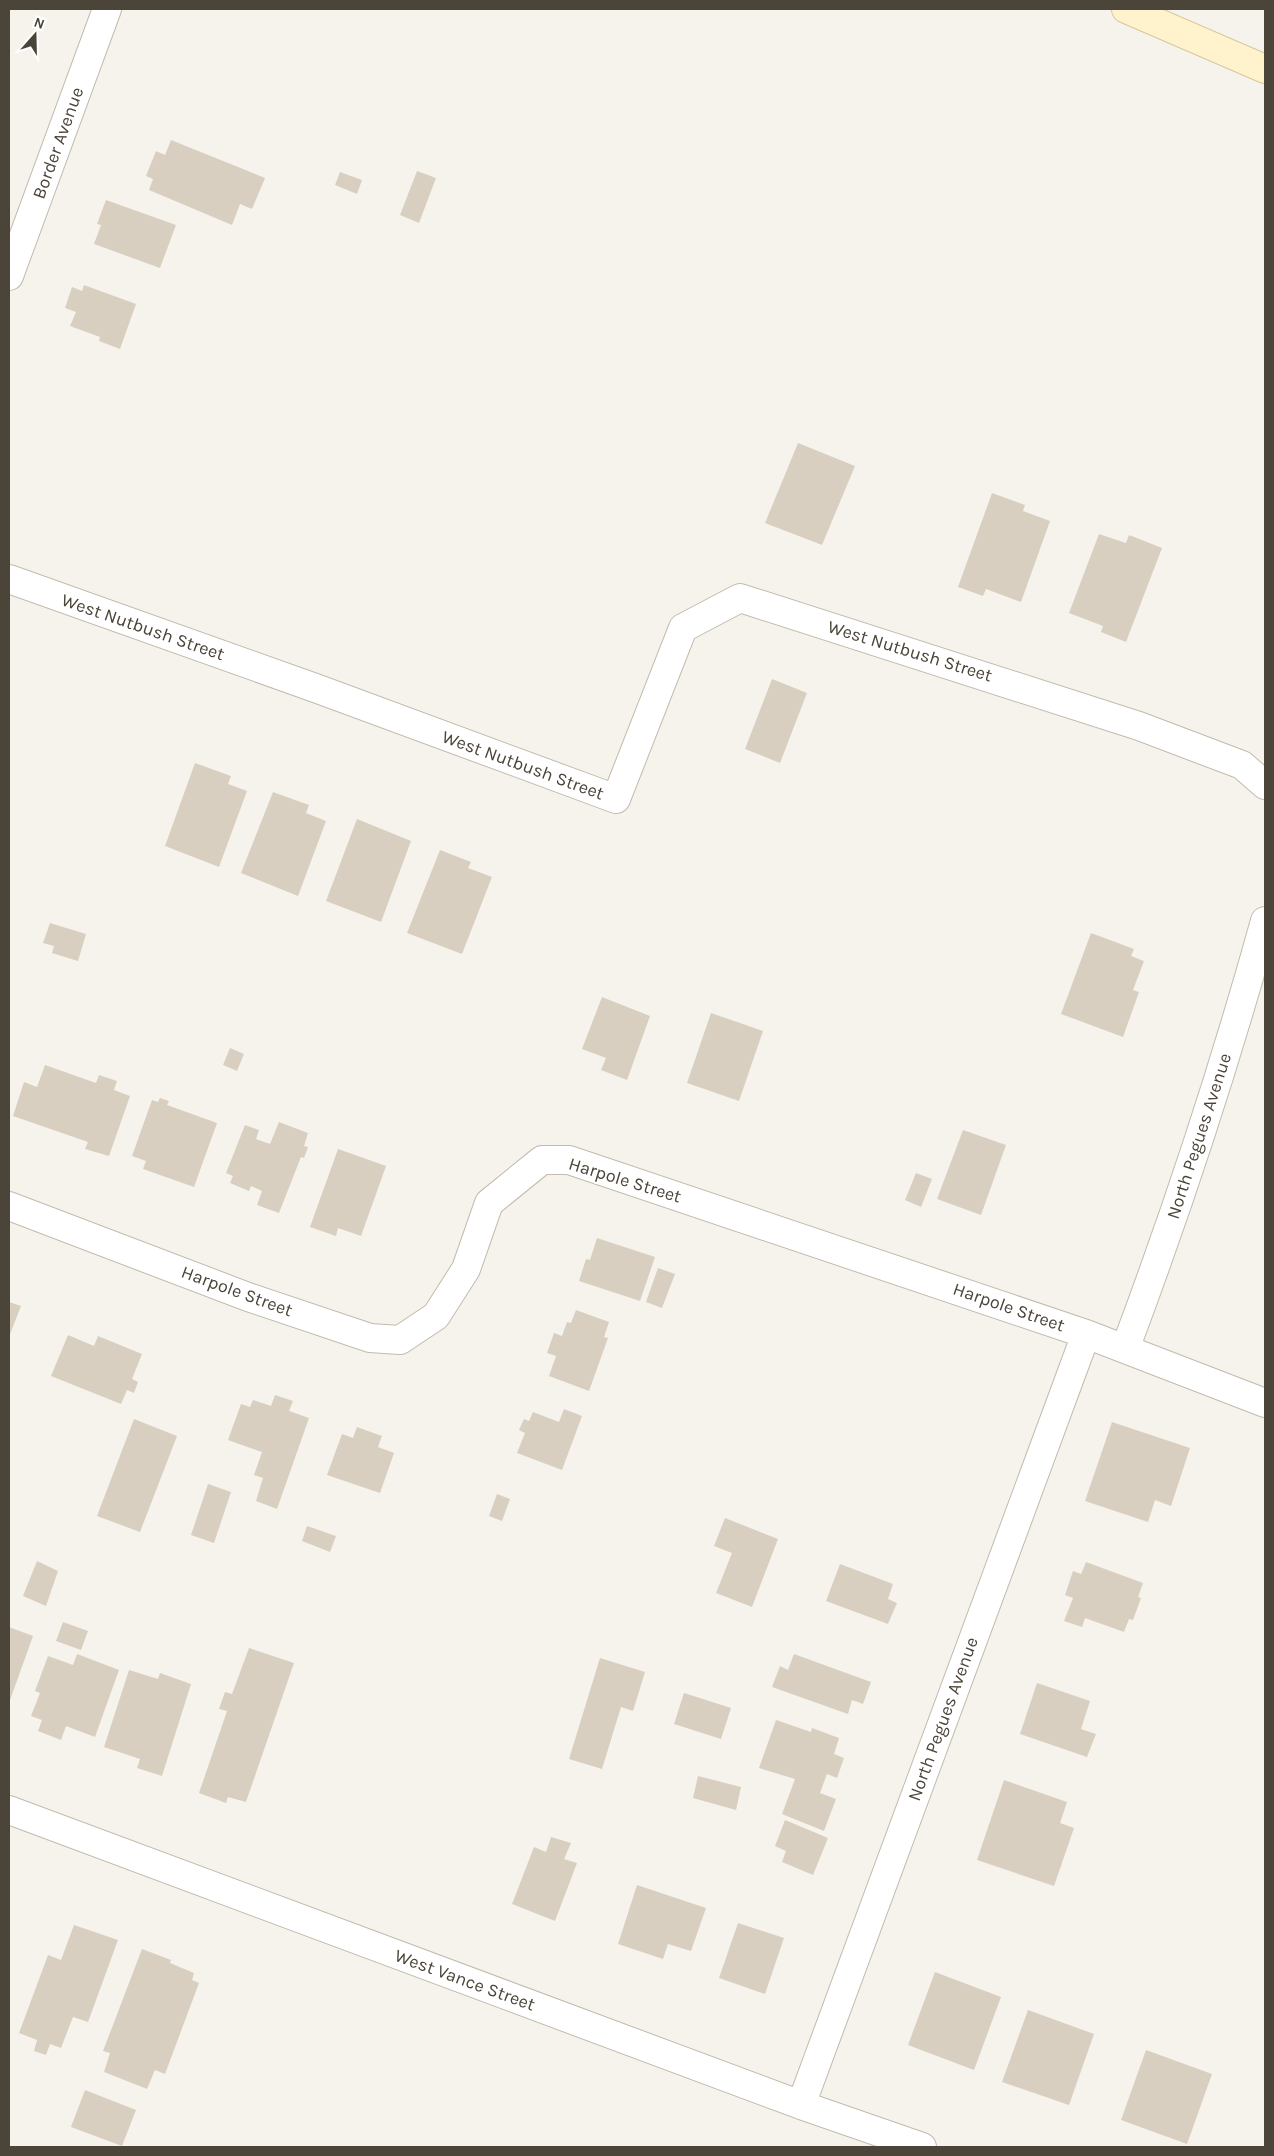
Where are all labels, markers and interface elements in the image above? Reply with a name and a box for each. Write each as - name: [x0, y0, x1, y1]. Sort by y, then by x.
- north arrow: [10, 10, 60, 60]
- text: N: [32, 14, 47, 33]
- street label: Border Avenue: [28, 84, 88, 202]
- street label: West Nutbush Street: [59, 589, 228, 665]
- street label: West Nutbush Street: [825, 616, 995, 687]
- street label: West Nutbush Street: [439, 725, 607, 805]
- street label: North Pegues Avenue: [1162, 1050, 1236, 1222]
- street label: Harpole Street: [566, 1152, 684, 1208]
- street label: Harpole Street: [178, 1261, 296, 1321]
- street label: Harpole Street: [950, 1278, 1068, 1336]
- street label: North Pegues Avenue: [903, 1634, 983, 1804]
- street label: West Vance Street: [392, 1944, 538, 2016]

